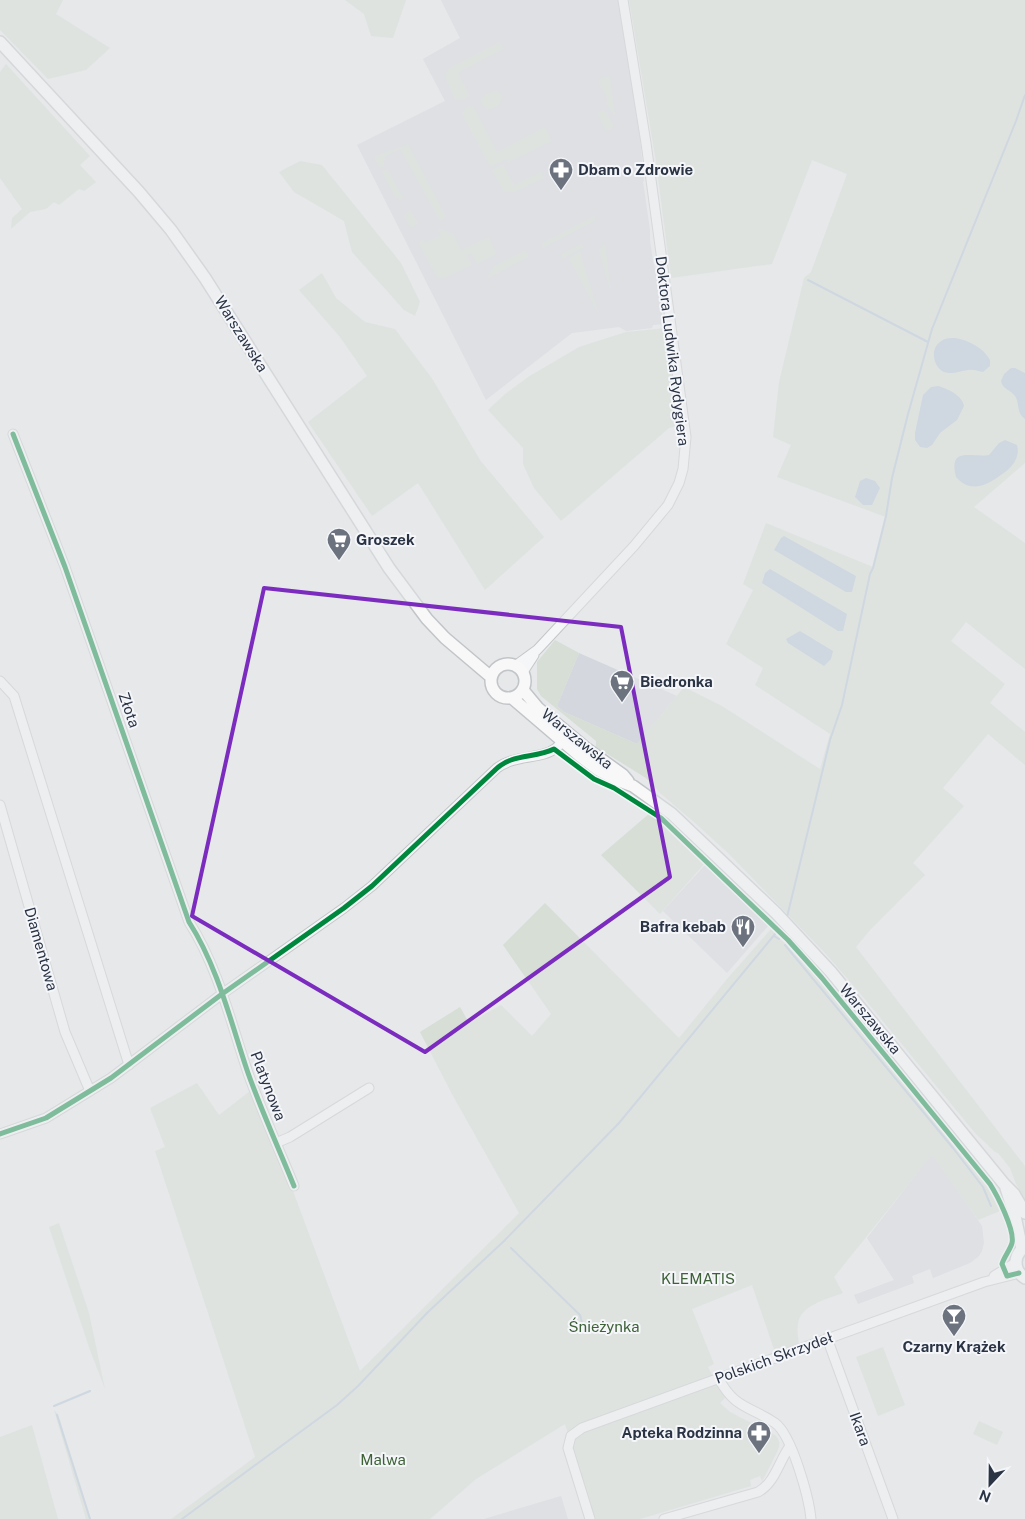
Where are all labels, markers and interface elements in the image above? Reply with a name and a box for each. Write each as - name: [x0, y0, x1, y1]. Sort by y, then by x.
- pharmacy icon: Dbam o Zdrowie: [548, 157, 574, 191]
- place label: Dbam o Zdrowie: [578, 161, 693, 178]
- street label: Doktora Ludwika Rydygiera: [652, 255, 693, 447]
- street label: Warszawska: [211, 293, 271, 375]
- supermarket icon: Groszek: [326, 527, 352, 561]
- place label: Groszek: [356, 531, 415, 548]
- supermarket icon: Biedronka: [609, 669, 635, 703]
- place label: Biedronka: [640, 673, 713, 690]
- street label: Złota: [116, 690, 143, 730]
- street label: Warszawska: [538, 705, 616, 772]
- street label: Diamentowa: [21, 905, 62, 993]
- restaurant icon: Bafra kebab: [730, 914, 756, 948]
- place label: Bafra kebab: [640, 918, 726, 935]
- street label: Warszawska: [836, 980, 905, 1057]
- street label: Platynowa: [248, 1049, 289, 1123]
- park label: KLEMATIS: [661, 1270, 735, 1287]
- bar icon: Czarny Krążek: [941, 1303, 967, 1337]
- park label: Śnieżynka: [568, 1317, 640, 1335]
- street label: Polskich Skrzydeł: [712, 1328, 835, 1387]
- place label: Czarny Krążek: [902, 1338, 1006, 1355]
- street label: Ikara: [847, 1410, 874, 1448]
- pharmacy icon: Apteka Rodzinna: [746, 1420, 772, 1454]
- place label: Apteka Rodzinna: [622, 1424, 742, 1441]
- park label: Malwa: [360, 1451, 406, 1468]
- north arrow: [965, 1459, 1015, 1509]
- text: N: [977, 1487, 993, 1506]

